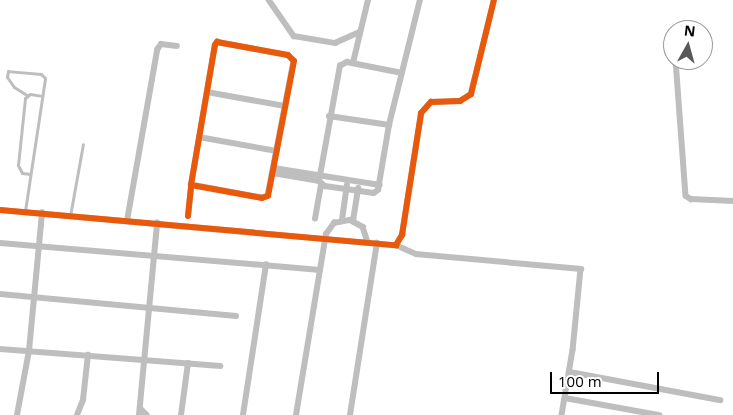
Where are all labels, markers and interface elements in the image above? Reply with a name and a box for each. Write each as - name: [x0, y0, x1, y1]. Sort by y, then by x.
- north arrow: [663, 20, 713, 70]
- text: N: [683, 20, 697, 41]
- scale bar: [553, 362, 662, 394]
- text: 100 m: [558, 371, 602, 391]

